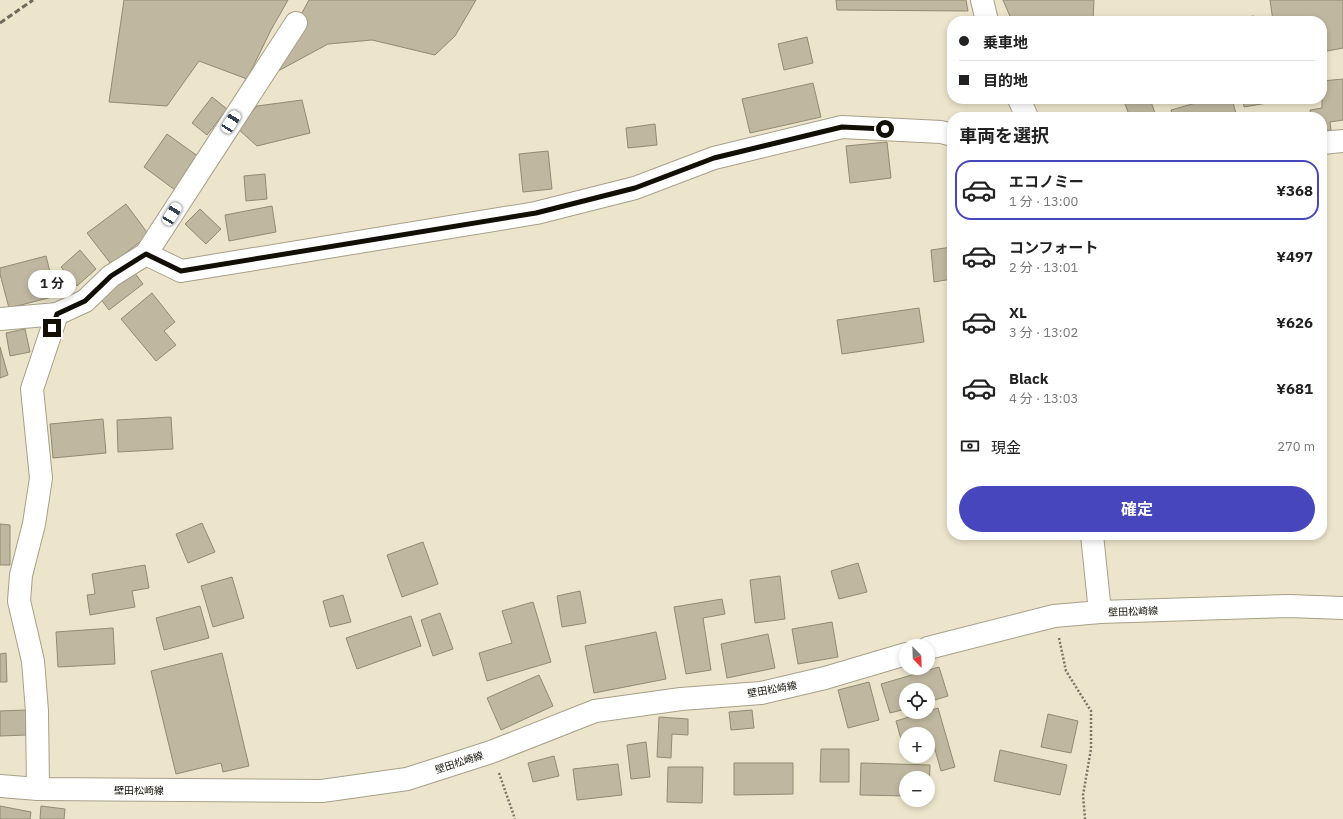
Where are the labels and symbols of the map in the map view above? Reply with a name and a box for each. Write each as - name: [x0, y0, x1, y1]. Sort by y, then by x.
- car: [219, 109, 243, 135]
- route start: [876, 120, 894, 138]
- car: [161, 201, 183, 227]
- callout: 1 分: [28, 270, 76, 298]
- route end: [43, 319, 61, 337]
- street label: 壁田松崎線: [1108, 604, 1158, 619]
- north arrow: [899, 639, 935, 675]
- street label: 壁田松崎線: [746, 679, 798, 700]
- street label: 壁田松崎線: [433, 749, 485, 776]
- street label: 壁田松崎線: [114, 784, 164, 797]

